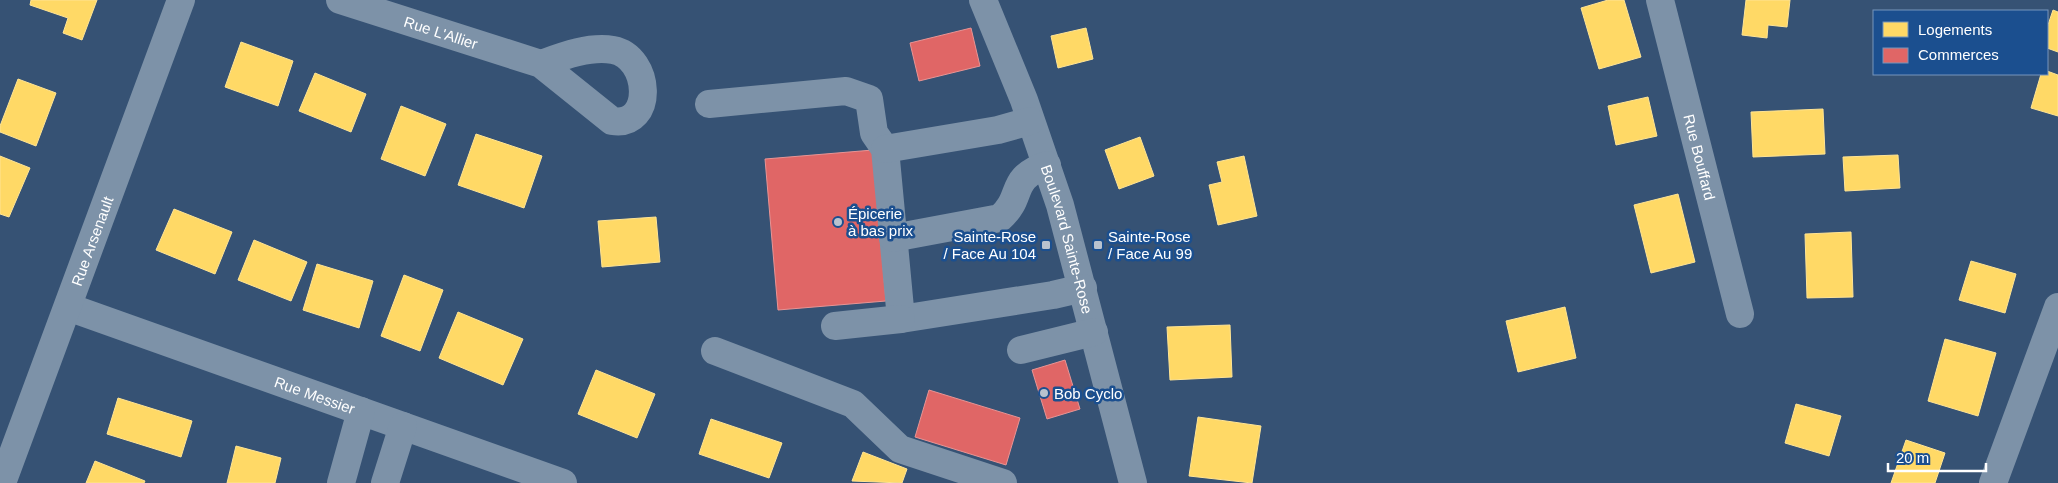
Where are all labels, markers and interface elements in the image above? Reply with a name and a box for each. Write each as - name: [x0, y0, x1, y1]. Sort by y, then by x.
- legend: [1873, 10, 2048, 75]
- street label: Rue L'Allier: [402, 12, 480, 52]
- text: Logements: [1918, 21, 1992, 38]
- text: Commerces: [1918, 46, 1999, 63]
- street label: Rue Bouffard: [1681, 112, 1719, 202]
- street label: Boulevard Sainte-Rose: [1038, 162, 1097, 316]
- street label: Rue Arsenault: [67, 193, 116, 288]
- place label: Épicerie à bas prix: [848, 205, 914, 239]
- marker: Épicerie à bas prix: [832, 216, 844, 228]
- place label: Sainte-Rose / Face Au 104: [943, 228, 1036, 262]
- place label: Sainte-Rose / Face Au 99: [1108, 228, 1192, 262]
- marker: Sainte-Rose / Face Au 104: [1040, 239, 1052, 251]
- marker: Sainte-Rose / Face Au 99: [1092, 239, 1104, 251]
- street label: Rue Messier: [272, 373, 357, 417]
- place label: Bob Cyclo: [1054, 385, 1122, 402]
- marker: Bob Cyclo: [1038, 387, 1050, 399]
- scale bar: [1888, 440, 1986, 472]
- text: 20 m: [1896, 449, 1929, 466]

